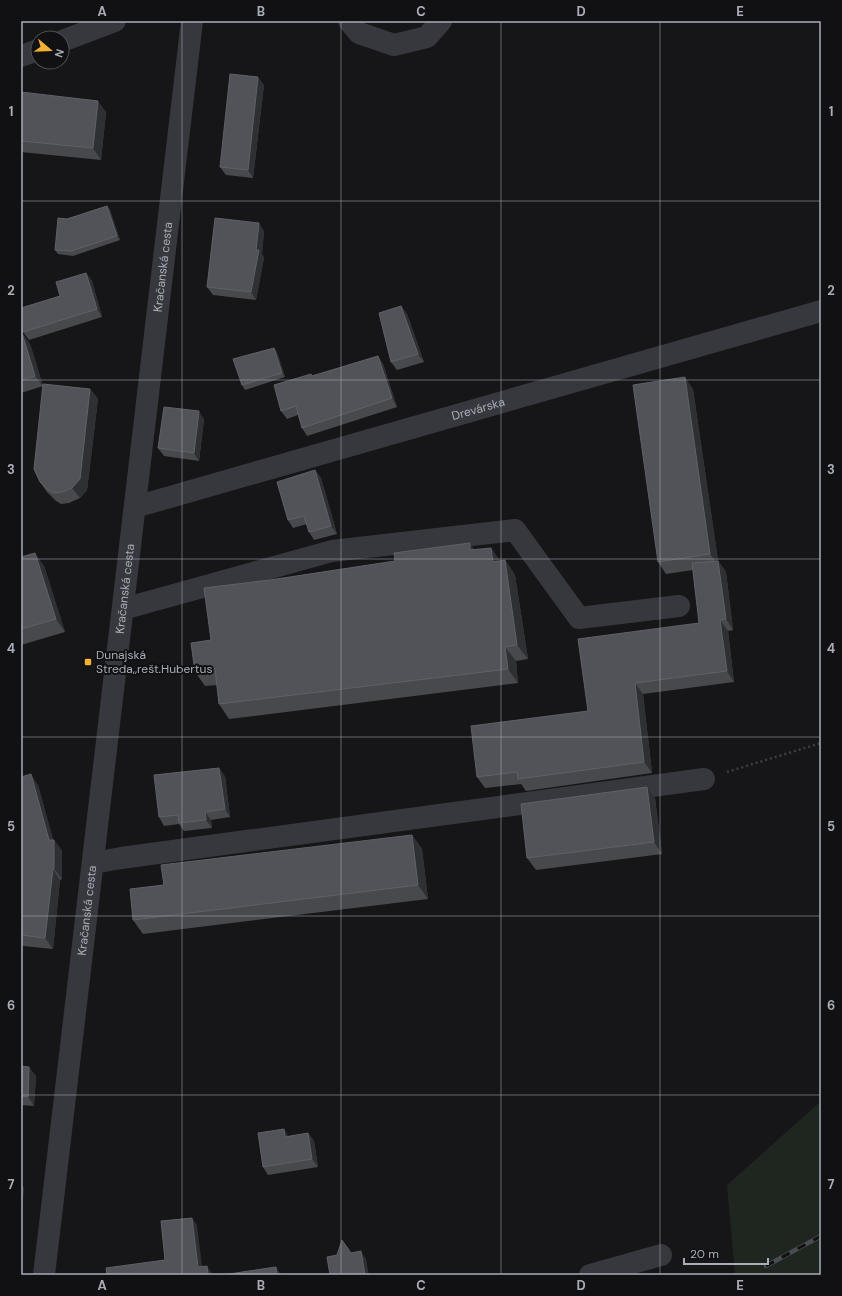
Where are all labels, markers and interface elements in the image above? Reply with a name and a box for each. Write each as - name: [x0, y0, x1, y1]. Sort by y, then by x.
- text: A: [97, 3, 107, 20]
- text: B: [257, 3, 265, 20]
- text: C: [416, 3, 426, 20]
- text: D: [576, 3, 586, 20]
- text: E: [736, 3, 744, 20]
- north arrow: [30, 30, 70, 70]
- text: N: [52, 47, 67, 59]
- text: 1: [9, 103, 13, 120]
- text: 1: [829, 103, 833, 120]
- street label: Kračanská cesta: [150, 221, 176, 313]
- text: 2: [7, 282, 15, 299]
- text: 2: [827, 282, 835, 299]
- street label: Drevárska: [450, 394, 507, 424]
- text: 3: [7, 461, 15, 478]
- text: 3: [827, 461, 835, 478]
- street label: Kračanská cesta: [112, 543, 138, 635]
- text: 4: [7, 640, 15, 657]
- text: 4: [827, 640, 835, 657]
- place label: Dunajská Streda,,rešt.Hubertus: [96, 647, 212, 677]
- marker: Dunajská Streda,,rešt.Hubertus: [83, 657, 93, 667]
- text: 5: [7, 818, 15, 835]
- text: 5: [827, 818, 835, 835]
- street label: Kračanská cesta: [74, 865, 100, 957]
- text: 6: [7, 997, 15, 1014]
- text: 6: [827, 997, 835, 1014]
- text: 7: [8, 1176, 15, 1193]
- text: 7: [828, 1176, 835, 1193]
- scale bar: [684, 1240, 768, 1266]
- text: 20 m: [690, 1246, 719, 1262]
- text: A: [97, 1277, 107, 1294]
- text: B: [257, 1277, 265, 1294]
- text: C: [416, 1277, 426, 1294]
- text: D: [576, 1277, 586, 1294]
- text: E: [736, 1277, 744, 1294]

